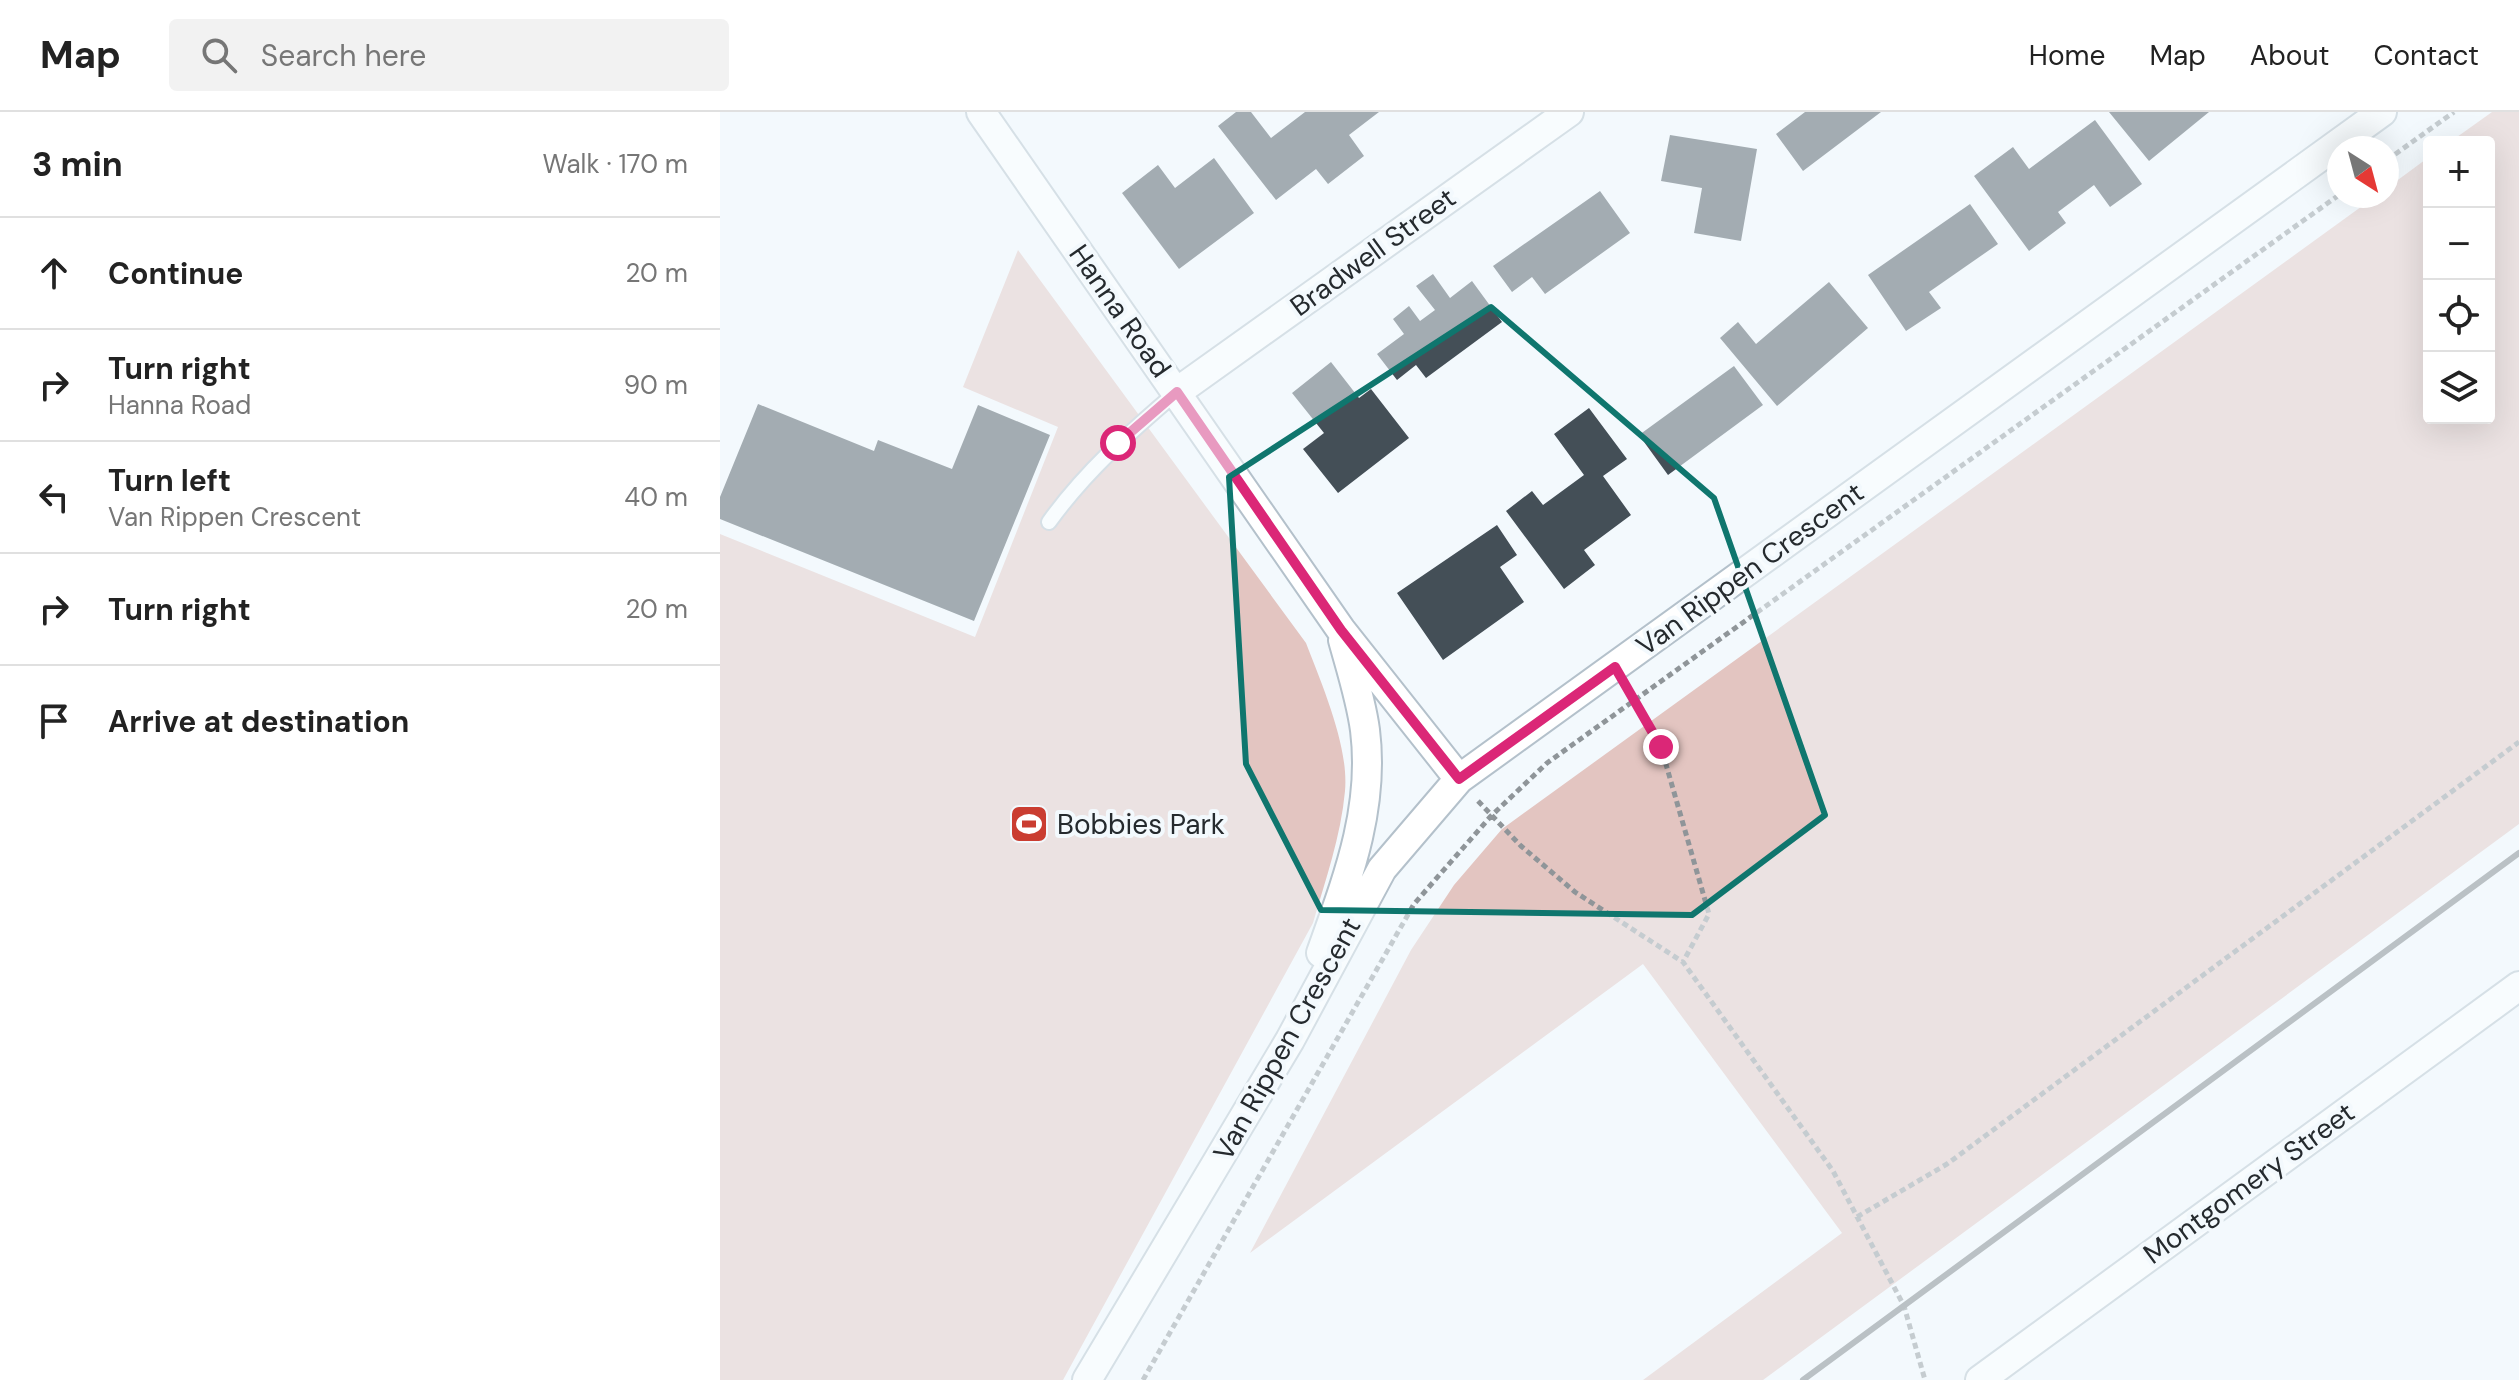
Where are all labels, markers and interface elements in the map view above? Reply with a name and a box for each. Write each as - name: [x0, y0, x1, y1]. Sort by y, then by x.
- search box: [169, 19, 729, 91]
- text: Map: [40, 30, 121, 80]
- icon: search: [197, 33, 241, 77]
- text: Search here: [261, 36, 426, 75]
- text: Home: [2029, 37, 2105, 74]
- text: Map: [2149, 37, 2206, 74]
- text: About: [2250, 37, 2329, 74]
- text: Contact: [2373, 37, 2479, 74]
- north arrow: [2327, 136, 2399, 208]
- map controls: [2423, 136, 2495, 424]
- button: +: [2423, 136, 2495, 208]
- text: 3 min: [32, 142, 123, 187]
- text: Walk · 170 m: [543, 147, 688, 181]
- street label: Bradwell Street: [1283, 179, 1463, 325]
- button: −: [2423, 208, 2495, 280]
- street label: Hanna Road: [1061, 237, 1179, 385]
- icon: ahead: [32, 251, 76, 295]
- text: Continue: [108, 254, 243, 293]
- text: 20 m: [625, 256, 688, 290]
- button: locate: [2423, 280, 2495, 352]
- text: Turn right: [108, 349, 251, 388]
- button: layers: [2423, 352, 2495, 424]
- icon: right: [32, 363, 76, 407]
- text: 90 m: [624, 368, 688, 402]
- text: Hanna Road: [108, 388, 251, 422]
- route start: [1100, 425, 1136, 461]
- text: Turn left: [108, 461, 231, 500]
- street label: Van Rippen Crescent: [1629, 474, 1871, 664]
- icon: left: [32, 475, 76, 519]
- text: 40 m: [624, 480, 688, 514]
- text: Van Rippen Crescent: [108, 500, 361, 534]
- icon: right: [32, 587, 76, 631]
- text: Turn right: [108, 590, 251, 629]
- text: 20 m: [625, 592, 688, 626]
- icon: arrive: [32, 699, 76, 743]
- text: Arrive at destination: [108, 702, 409, 741]
- route end: [1643, 729, 1679, 765]
- sports icon: Bobbies Park: [1008, 803, 1050, 845]
- place label: Bobbies Park: [1057, 806, 1225, 843]
- street label: Van Rippen Crescent: [1205, 911, 1369, 1167]
- street label: Montgomery Street: [2136, 1094, 2362, 1272]

